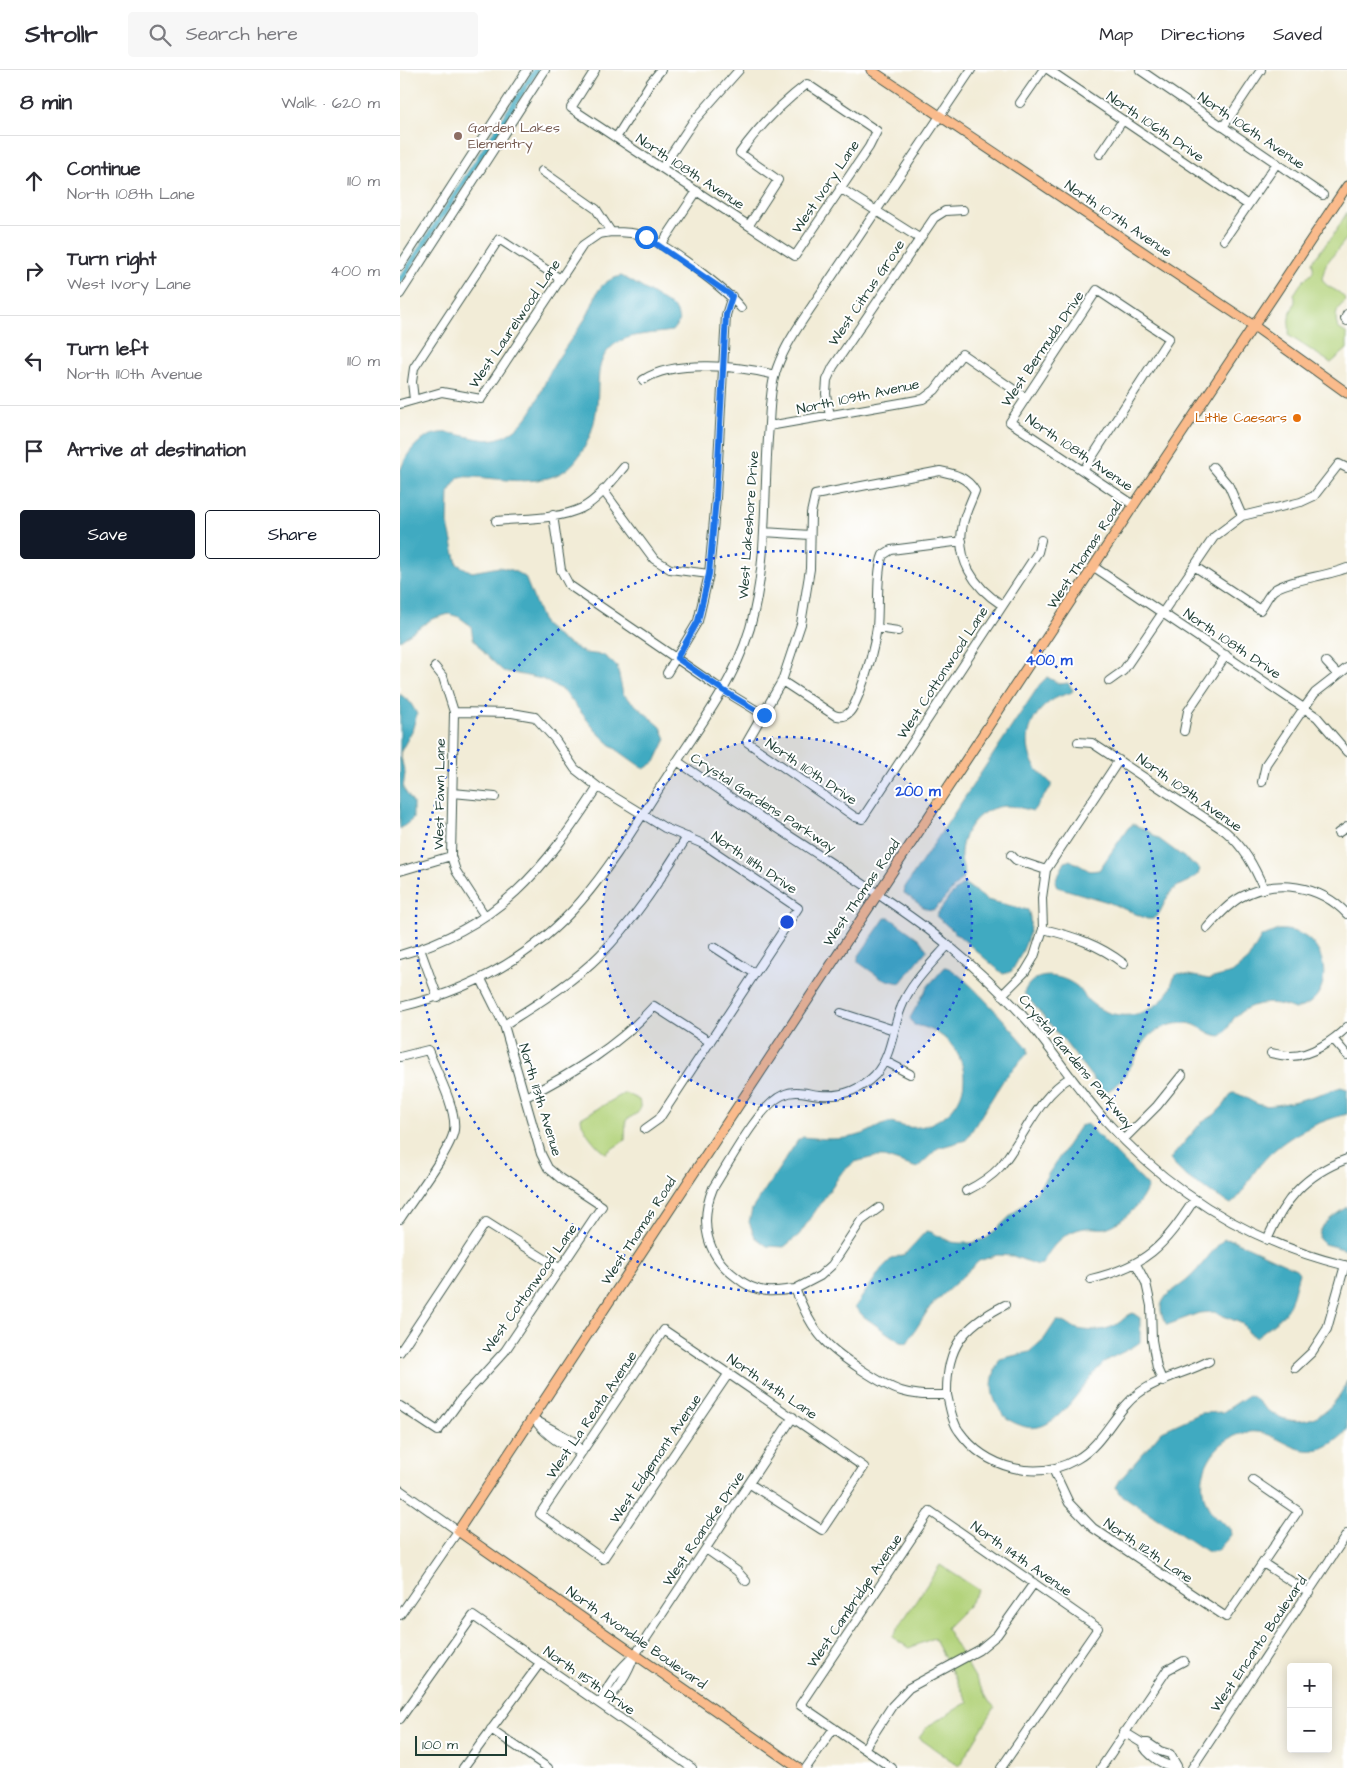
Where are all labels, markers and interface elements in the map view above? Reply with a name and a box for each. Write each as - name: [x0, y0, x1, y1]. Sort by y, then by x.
- search box: [128, 12, 478, 57]
- text: Strollr: [25, 18, 98, 52]
- icon: search: [146, 21, 174, 49]
- text: Search here: [186, 21, 298, 48]
- text: Map: [1099, 22, 1133, 47]
- text: Directions: [1161, 22, 1245, 47]
- text: Saved: [1273, 22, 1322, 47]
- street label: North 106th Drive: [1102, 87, 1208, 167]
- text: 8 min: [20, 88, 72, 117]
- street label: North 106th Avenue: [1193, 88, 1309, 175]
- text: Walk · 620 m: [281, 92, 380, 114]
- place label: Garden Lakes Elementry: [468, 118, 560, 154]
- street label: North 108th Avenue: [632, 129, 749, 215]
- marker: Garden Lakes Elementry: [452, 130, 464, 142]
- street label: West Ivory Lane: [787, 136, 865, 238]
- text: Continue: [67, 156, 141, 183]
- icon: ahead: [20, 167, 48, 195]
- text: 110 m: [347, 170, 380, 192]
- street label: North 107th Avenue: [1060, 176, 1176, 263]
- text: North 108th Lane: [67, 183, 195, 205]
- route start: [635, 226, 658, 249]
- street label: West Citrus Grove: [824, 236, 910, 350]
- text: Turn right: [67, 246, 156, 273]
- street label: West Laurelwood Lane: [464, 255, 566, 392]
- icon: right: [20, 257, 48, 285]
- text: 400 m: [330, 260, 380, 282]
- text: West Ivory Lane: [67, 273, 191, 295]
- street label: West Bermuda Drive: [997, 287, 1090, 411]
- text: Turn left: [67, 336, 148, 363]
- icon: left: [20, 347, 48, 375]
- text: 110 m: [347, 350, 380, 372]
- text: North 110th Avenue: [67, 363, 203, 385]
- street label: North 109th Avenue: [795, 374, 922, 420]
- place label: Little Caesars: [1195, 408, 1287, 428]
- street label: North 108th Avenue: [1021, 409, 1137, 497]
- marker: Little Caesars: [1291, 412, 1303, 424]
- icon: arrive: [20, 437, 48, 465]
- text: Arrive at destination: [67, 437, 246, 464]
- street label: West Lakeshore Drive: [734, 450, 764, 600]
- street label: West Thomas Road: [1042, 497, 1128, 613]
- button: Save: [20, 510, 195, 559]
- button: Share: [205, 510, 380, 559]
- street label: West Cottonwood Lane: [893, 603, 994, 743]
- street label: North 108th Drive: [1179, 604, 1285, 684]
- text: 400 m: [1026, 650, 1073, 671]
- route end: [753, 704, 776, 727]
- street label: North 110th Drive: [761, 734, 861, 810]
- street label: West Fawn Lane: [429, 738, 451, 850]
- street label: Crystal Gardens Parkway: [686, 748, 840, 858]
- street label: North 109th Avenue: [1132, 749, 1246, 837]
- text: 200 m: [894, 781, 941, 802]
- street label: North 111th Drive: [707, 827, 801, 899]
- street label: West Thomas Road: [819, 835, 905, 951]
- centre of rings: [778, 913, 796, 931]
- street label: Crystal Gardens Parkway: [1014, 990, 1139, 1134]
- street label: North 113th Avenue: [513, 1041, 567, 1159]
- street label: West Thomas Road: [596, 1173, 682, 1289]
- street label: West Cottonwood Lane: [478, 1220, 583, 1358]
- street label: West La Reata Avenue: [542, 1347, 642, 1483]
- street label: North 114th Lane: [723, 1349, 822, 1425]
- street label: West Edgemont Avenue: [605, 1390, 707, 1528]
- street label: West Roanoke Drive: [658, 1467, 750, 1590]
- street label: North 112th Lane: [1099, 1514, 1197, 1589]
- street label: North 114th Avenue: [966, 1517, 1076, 1602]
- street label: West Cambridge Avenue: [803, 1530, 908, 1672]
- street label: West Encanto Boulevard: [1206, 1572, 1312, 1716]
- street label: North Avondale Boulevard: [562, 1582, 710, 1694]
- street label: North 115th Drive: [539, 1642, 639, 1720]
- map controls: [1287, 1663, 1332, 1753]
- button: +: [1287, 1663, 1332, 1708]
- button: −: [1287, 1708, 1332, 1753]
- scale bar: [415, 1733, 508, 1756]
- text: 100 m: [422, 1735, 458, 1755]

